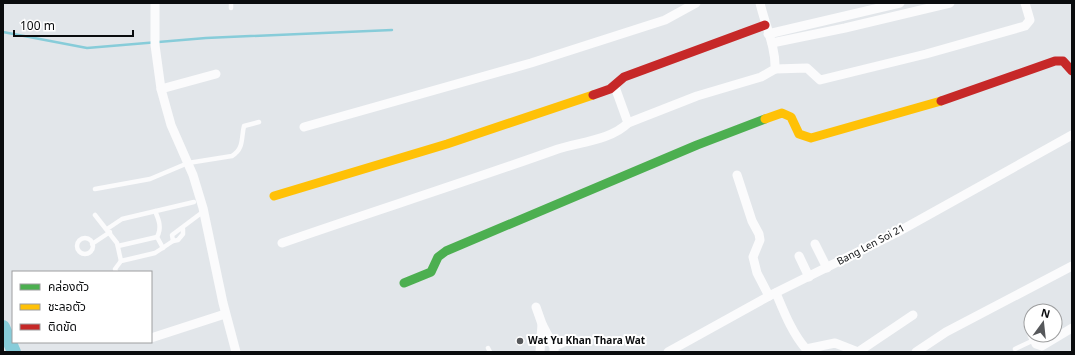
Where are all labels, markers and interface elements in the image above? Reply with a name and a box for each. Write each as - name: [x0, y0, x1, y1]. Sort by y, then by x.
- scale bar: [14, 12, 133, 38]
- text: 100 m: [20, 17, 55, 35]
- street label: Bang Len Soi 21: [834, 220, 908, 270]
- legend: [12, 271, 152, 343]
- text: คล่องตัว: [48, 278, 89, 296]
- text: ชะลอตัว: [48, 298, 86, 316]
- north arrow: [1023, 303, 1063, 343]
- text: N: [1039, 304, 1052, 323]
- text: ติดขัด: [48, 318, 77, 336]
- place label: Wat Yu Khan Thara Wat: [528, 333, 646, 349]
- marker: Wat Yu Khan Thara Wat: [515, 336, 525, 346]

